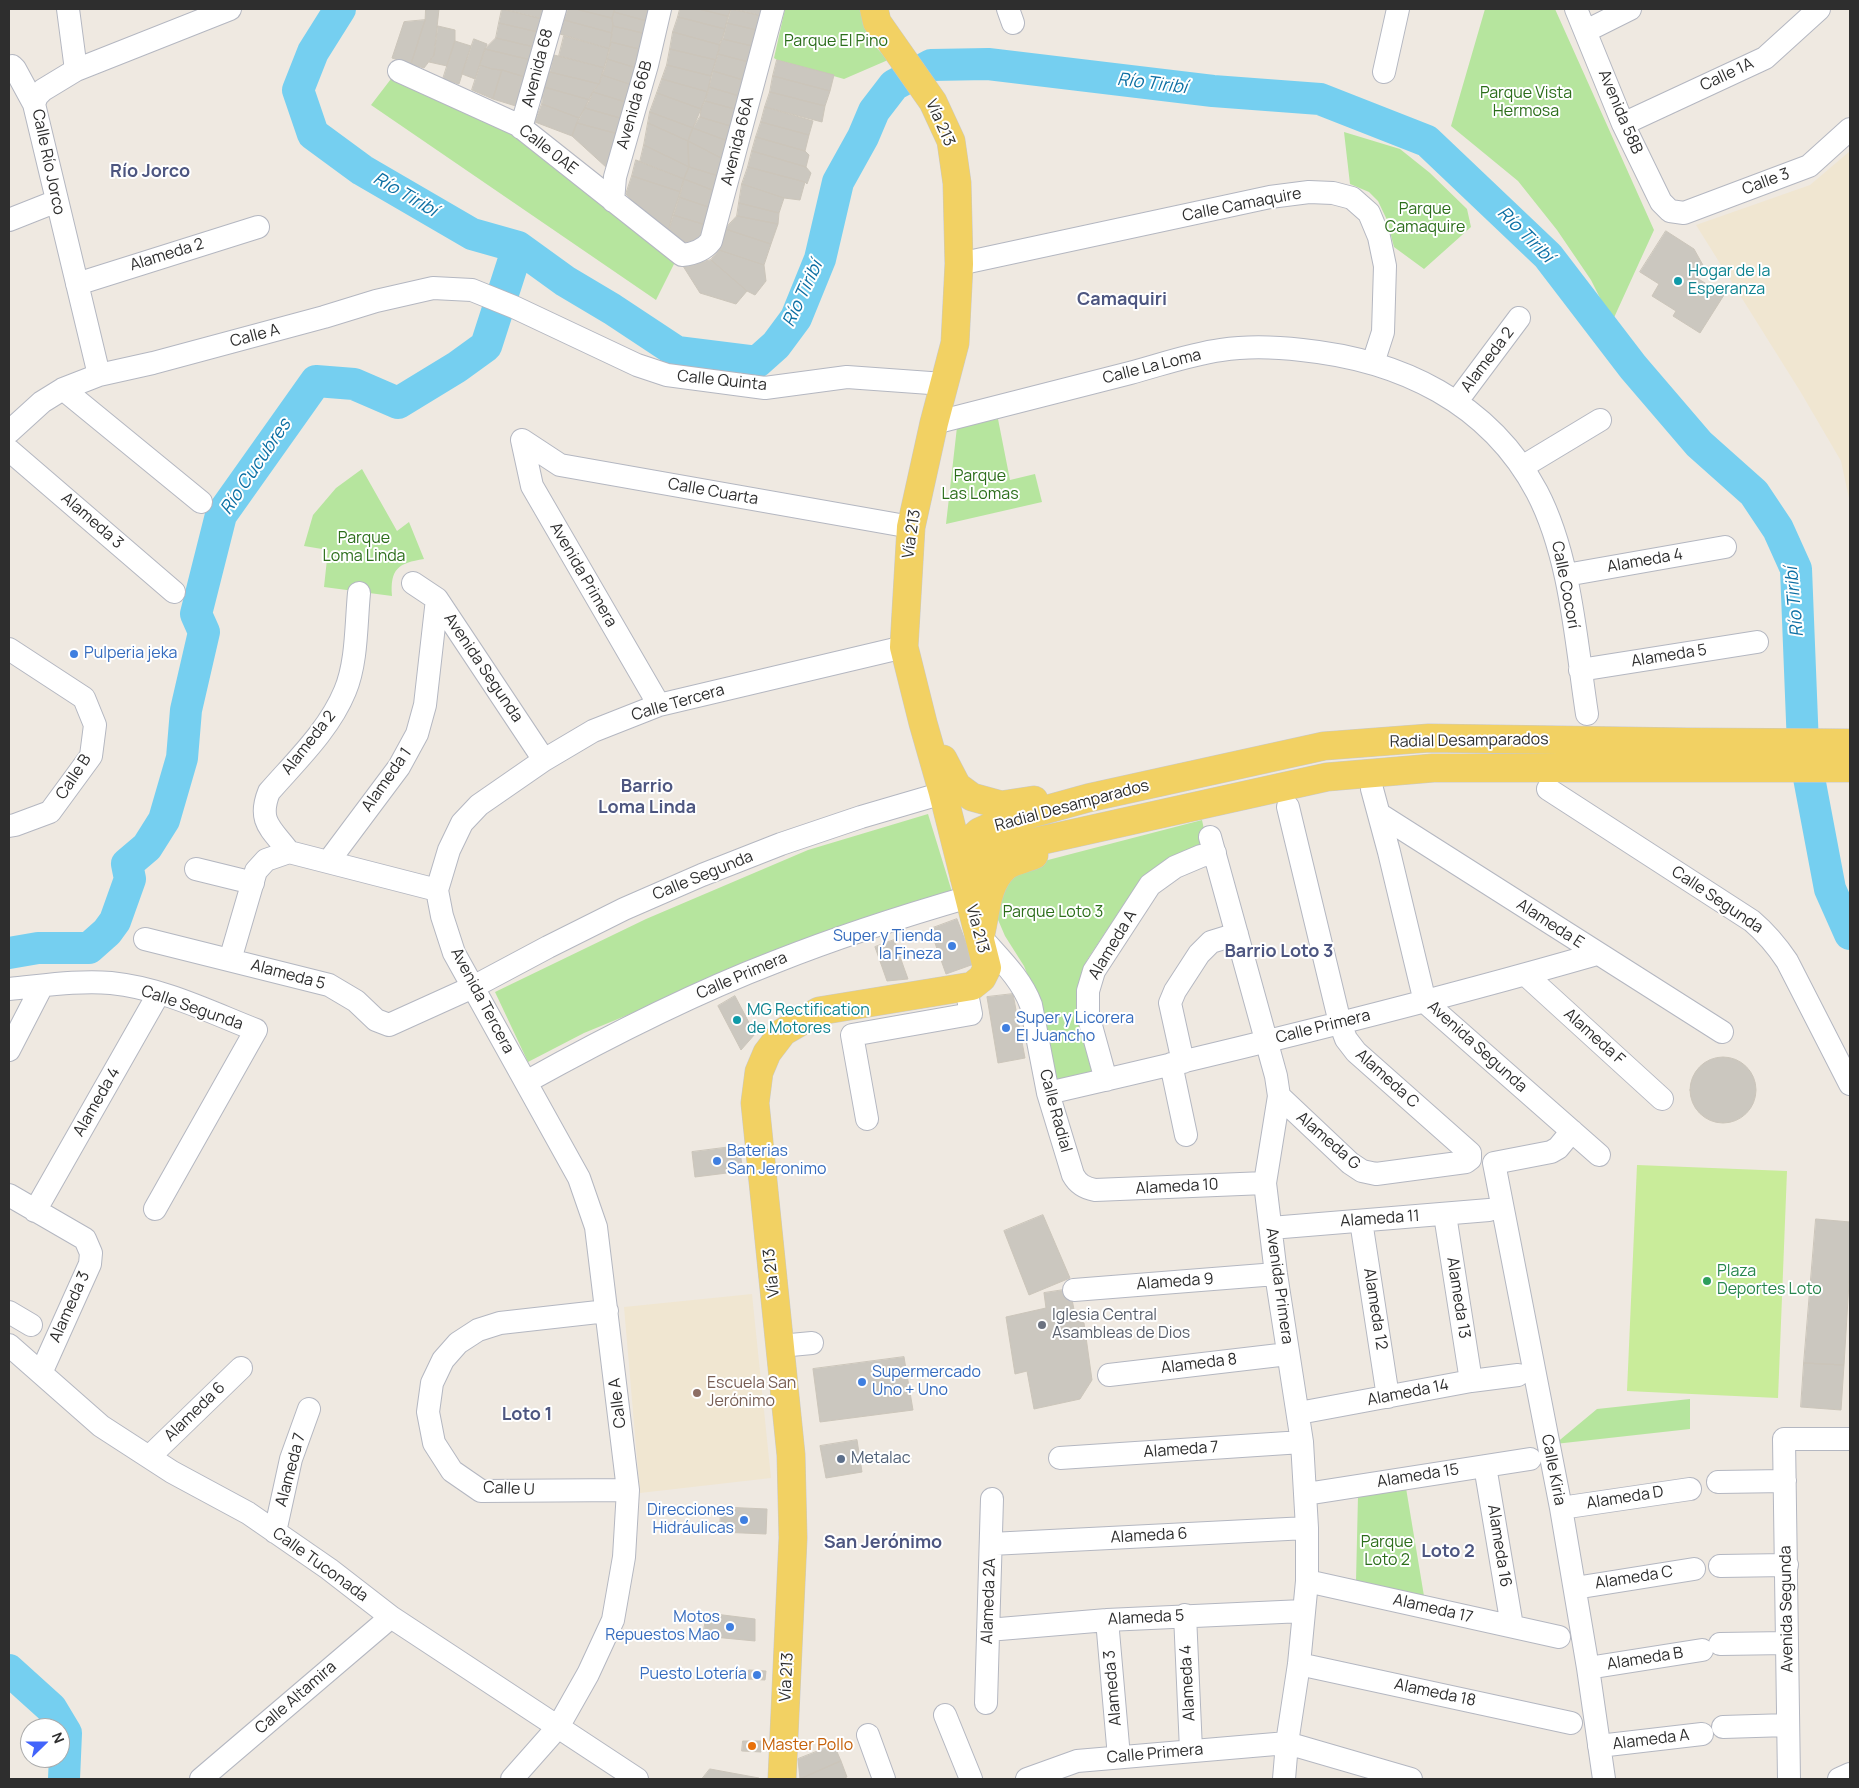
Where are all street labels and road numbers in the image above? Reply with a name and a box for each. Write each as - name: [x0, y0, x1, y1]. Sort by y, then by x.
- street label: Avenida 68: [518, 27, 558, 109]
- street label: Calle 1A: [1697, 54, 1757, 96]
- street label: Avenida 66B: [613, 59, 657, 151]
- street label: Avenida 58B: [1594, 67, 1646, 157]
- street label: Avenida 66A: [718, 94, 758, 188]
- street label: Vía 213: [921, 97, 959, 149]
- street label: Calle Río Jorco: [27, 107, 69, 217]
- street label: Calle 0AE: [515, 121, 581, 179]
- street label: Calle 3: [1740, 165, 1792, 199]
- street label: Calle Camaquire: [1181, 184, 1303, 226]
- street label: Alameda 2: [128, 235, 206, 275]
- street label: Calle A: [228, 320, 282, 352]
- street label: Alameda 2: [1457, 324, 1519, 396]
- street label: Calle La Loma: [1101, 346, 1203, 388]
- street label: Calle Quinta: [676, 367, 768, 395]
- street label: Calle Cuarta: [666, 475, 760, 509]
- street label: Alameda 3: [57, 489, 127, 553]
- street label: Vía 213: [899, 508, 925, 560]
- street label: Avenida Primera: [545, 519, 621, 631]
- street label: Calle Cocorí: [1547, 540, 1583, 630]
- street label: Alameda 4: [1606, 545, 1684, 577]
- street label: Avenida Segunda: [439, 610, 527, 726]
- street label: Alameda 5: [1630, 641, 1708, 671]
- street label: Calle Tercera: [629, 681, 727, 725]
- street label: Alameda 2: [278, 707, 340, 779]
- street label: Radial Desamparados: [1389, 730, 1549, 752]
- street label: Alameda 1: [358, 744, 416, 816]
- street label: Calle B: [52, 751, 96, 803]
- street label: Radial Desamparados: [993, 776, 1151, 836]
- street label: Calle Segunda: [650, 847, 756, 905]
- street label: Calle Segunda: [1668, 862, 1766, 938]
- street label: Alameda E: [1513, 895, 1587, 953]
- street label: Vía 213: [961, 903, 993, 955]
- street label: Alameda A: [1085, 907, 1141, 983]
- street label: Avenida Tercera: [446, 945, 518, 1057]
- street label: Calle Primera: [694, 948, 790, 1004]
- street label: Alameda 5: [249, 956, 327, 994]
- street label: Calle Segunda: [139, 982, 245, 1034]
- street label: Avenida Segunda: [1423, 997, 1531, 1097]
- street label: Alameda F: [1560, 1005, 1628, 1069]
- street label: Calle Primera: [1274, 1006, 1372, 1048]
- street label: Alameda C: [1351, 1046, 1423, 1112]
- street label: Alameda 4: [70, 1064, 124, 1140]
- street label: Calle Radial: [1035, 1067, 1075, 1155]
- street label: Alameda G: [1292, 1108, 1364, 1174]
- street label: Alameda 10: [1135, 1175, 1219, 1199]
- street label: Alameda 11: [1340, 1207, 1420, 1231]
- street label: Avenida Primera: [1261, 1226, 1297, 1346]
- street label: Vía 213: [760, 1247, 784, 1299]
- street label: Alameda 13: [1442, 1256, 1474, 1340]
- street label: Alameda 12: [1359, 1267, 1391, 1351]
- street label: Alameda 3: [46, 1268, 94, 1346]
- street label: Alameda 9: [1136, 1270, 1214, 1294]
- street label: Alameda 8: [1160, 1350, 1238, 1378]
- street label: Alameda 14: [1365, 1376, 1451, 1410]
- street label: Calle A: [605, 1377, 631, 1429]
- street label: Alameda 6: [161, 1378, 229, 1446]
- street label: Alameda 7: [272, 1431, 310, 1509]
- street label: Calle Kiria: [1537, 1433, 1569, 1507]
- street label: Alameda 7: [1143, 1438, 1219, 1462]
- street label: Alameda 15: [1376, 1460, 1460, 1492]
- street label: Calle U: [483, 1478, 535, 1500]
- street label: Alameda D: [1585, 1482, 1665, 1514]
- street label: Alameda 16: [1483, 1503, 1515, 1589]
- street label: Calle Tuconada: [268, 1524, 372, 1606]
- street label: Alameda 6: [1110, 1524, 1188, 1548]
- street label: Avenida Segunda: [1776, 1545, 1798, 1673]
- street label: Alameda 2A: [978, 1558, 1000, 1644]
- street label: Alameda C: [1594, 1562, 1674, 1594]
- street label: Alameda 17: [1391, 1590, 1475, 1628]
- street label: Alameda 5: [1107, 1606, 1185, 1630]
- street label: Alameda B: [1605, 1643, 1685, 1675]
- street label: Alameda 4: [1176, 1644, 1200, 1722]
- street label: Alameda 3: [1100, 1649, 1126, 1727]
- street label: Vía 213: [776, 1652, 798, 1702]
- street label: Calle Altamira: [252, 1658, 340, 1738]
- street label: Alameda 18: [1393, 1675, 1477, 1711]
- street label: Alameda A: [1611, 1726, 1691, 1754]
- street label: Calle Primera: [1106, 1740, 1204, 1768]

